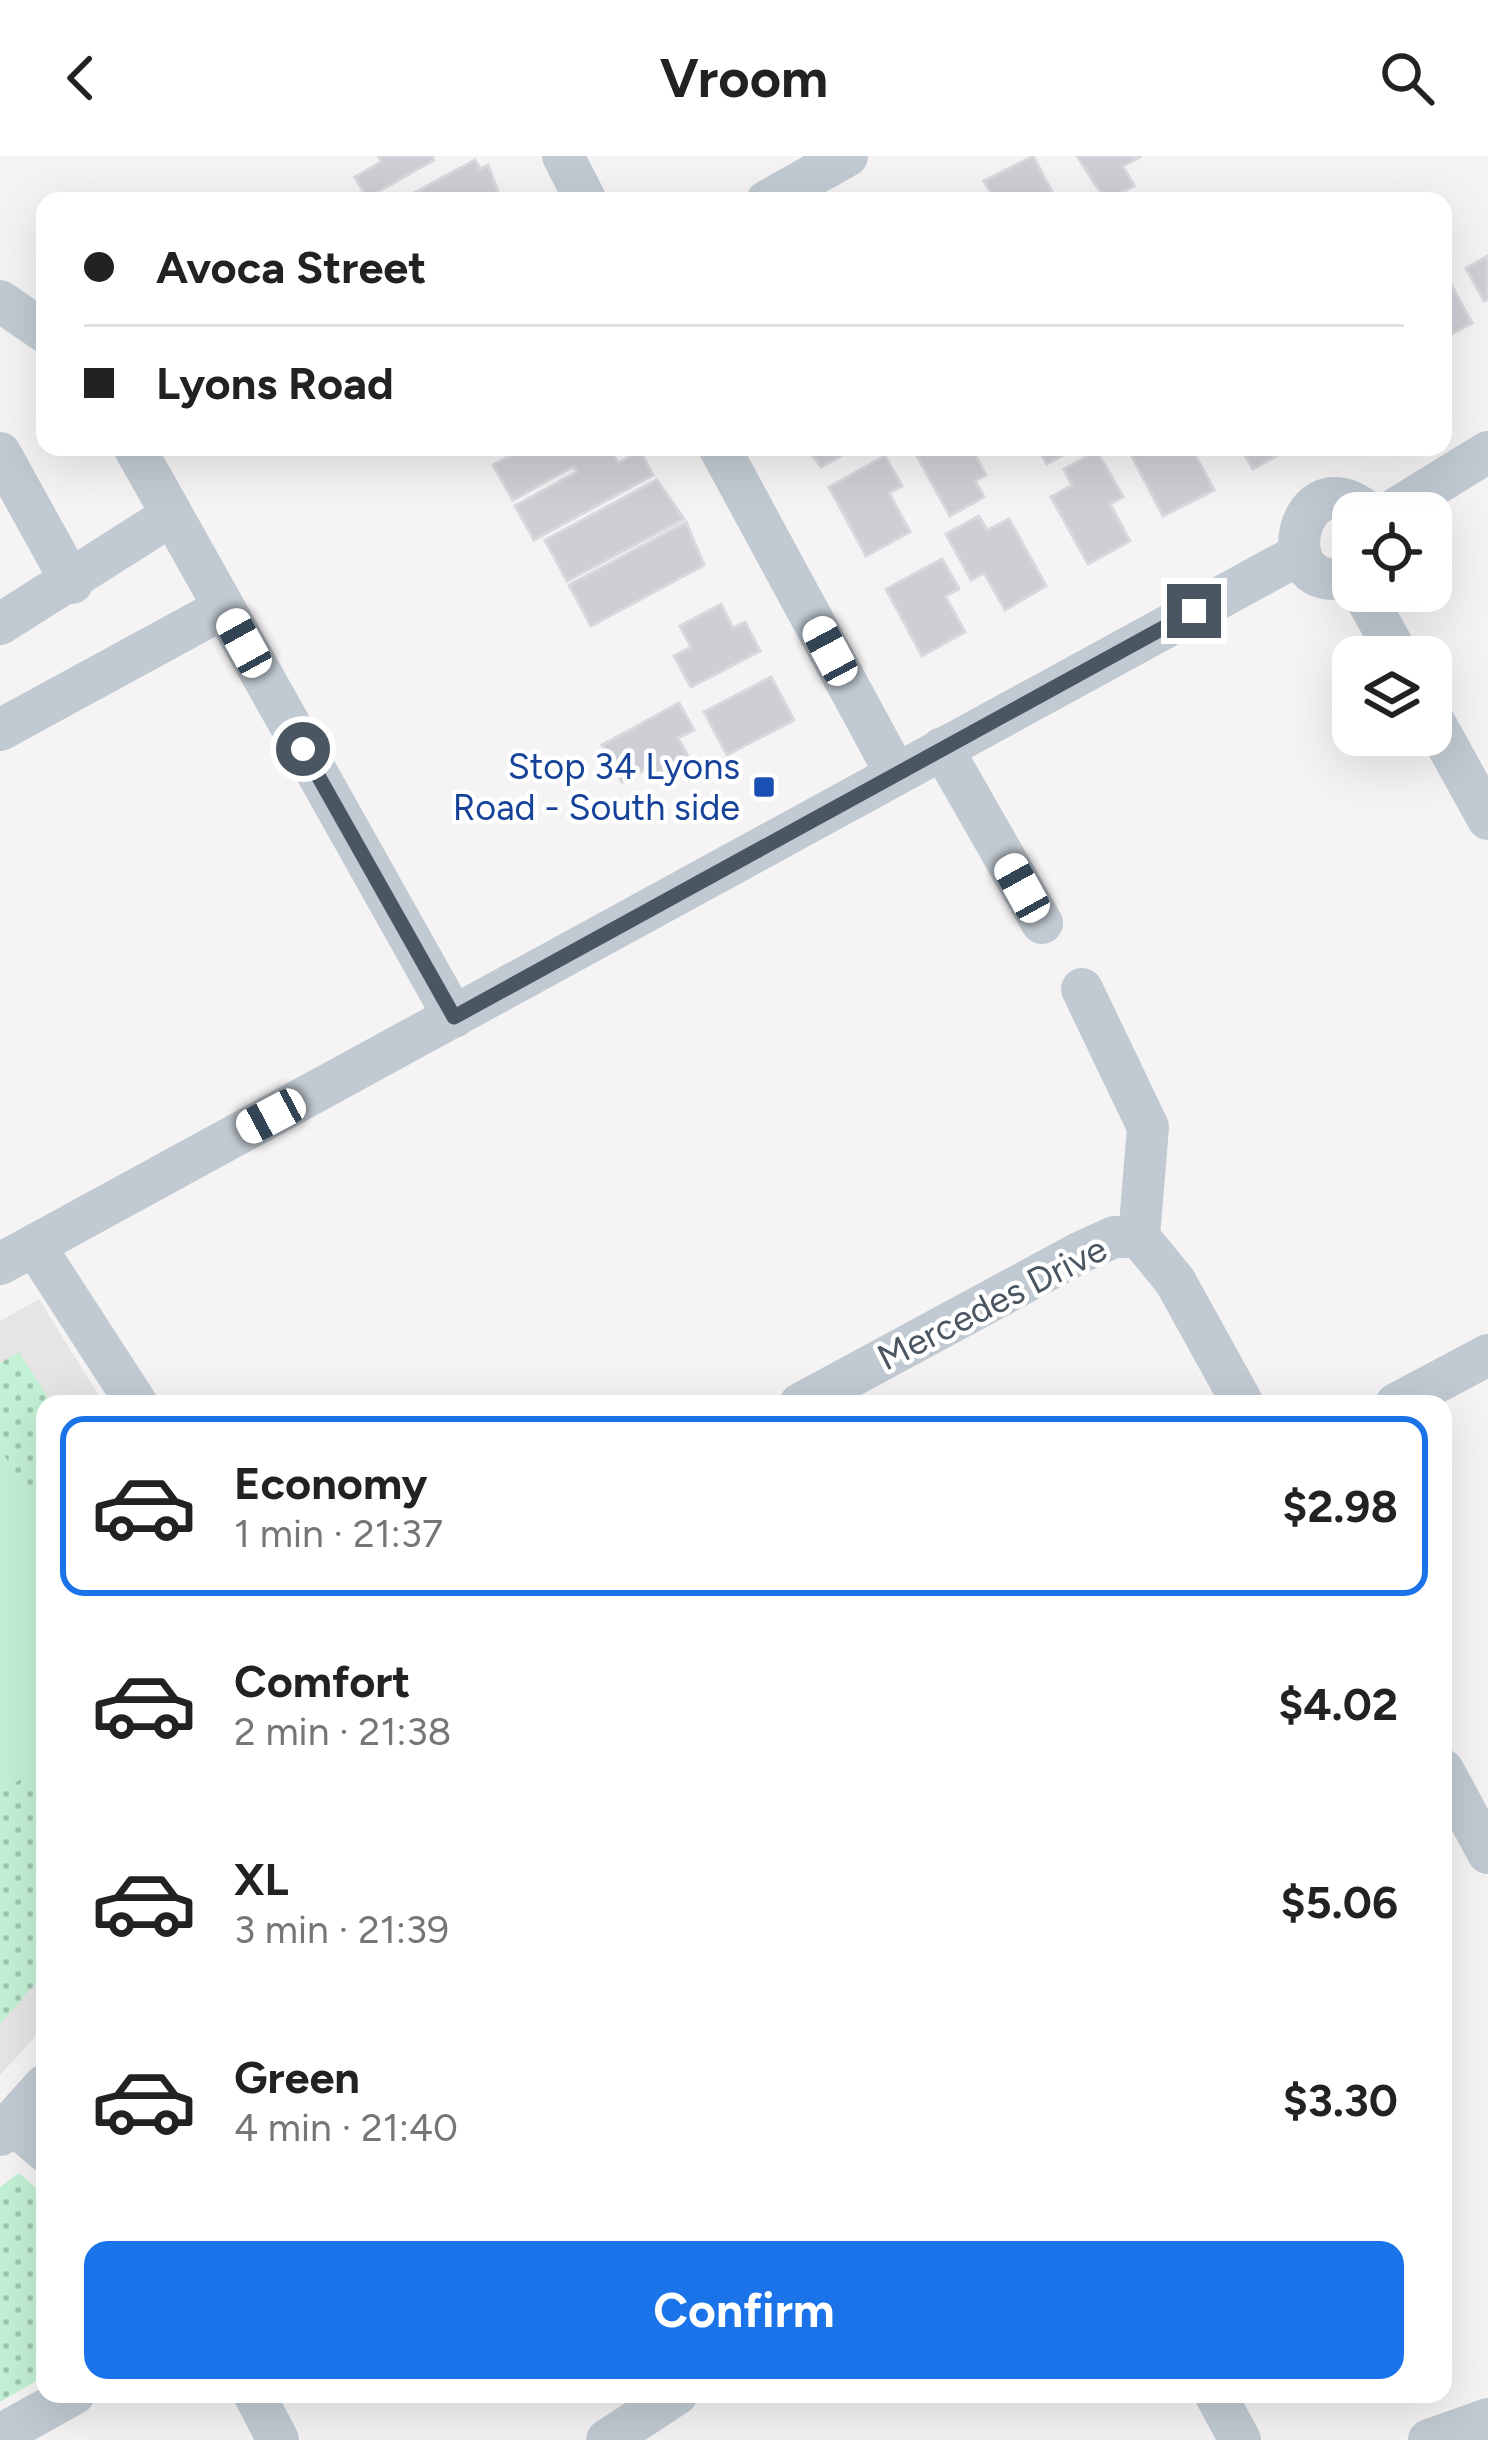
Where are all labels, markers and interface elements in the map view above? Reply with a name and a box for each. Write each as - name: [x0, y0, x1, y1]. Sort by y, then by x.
- icon: back: [48, 45, 114, 111]
- icon: search: [1374, 45, 1440, 111]
- text: Vroom: [660, 46, 828, 111]
- text: Avoca Street: [156, 240, 426, 294]
- text: Lyons Road: [156, 356, 394, 410]
- map controls: [1332, 492, 1452, 756]
- button: locate: [1332, 492, 1452, 612]
- route end: [1167, 584, 1221, 638]
- car: [211, 603, 277, 683]
- car: [797, 611, 863, 691]
- button: layers: [1332, 636, 1452, 756]
- route start: [276, 722, 330, 776]
- place label: Stop 34 Lyons Road - South side: [453, 745, 740, 829]
- marker: Stop 34 Lyons Road - South side: [751, 774, 777, 800]
- car: [989, 848, 1055, 928]
- car: [231, 1083, 311, 1149]
- street label: Mercedes Drive: [870, 1227, 1114, 1379]
- icon: car: [90, 1452, 198, 1560]
- text: Economy: [234, 1456, 427, 1510]
- text: $2.98: [1282, 1479, 1398, 1533]
- text: 1 min · 21:37: [234, 1510, 443, 1557]
- icon: car: [90, 1650, 198, 1758]
- text: Comfort: [234, 1654, 410, 1708]
- text: $4.02: [1278, 1677, 1398, 1731]
- text: 2 min · 21:38: [234, 1708, 452, 1755]
- icon: car: [90, 1848, 198, 1956]
- text: XL: [234, 1852, 289, 1906]
- text: $5.06: [1281, 1875, 1398, 1929]
- text: 3 min · 21:39: [234, 1906, 449, 1953]
- icon: car: [90, 2046, 198, 2154]
- text: Green: [234, 2050, 360, 2104]
- text: $3.30: [1283, 2073, 1398, 2127]
- text: 4 min · 21:40: [234, 2104, 458, 2151]
- button: Confirm: [84, 2241, 1404, 2379]

